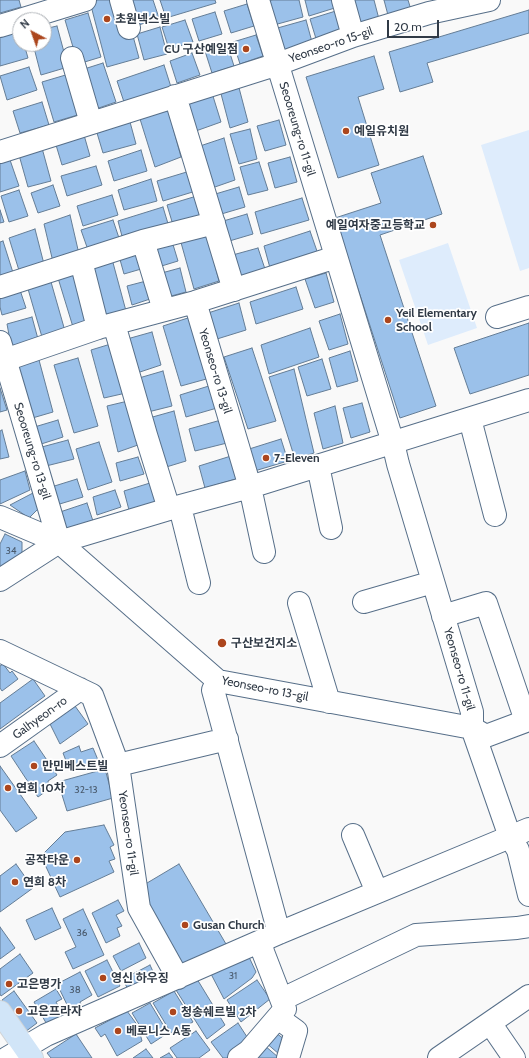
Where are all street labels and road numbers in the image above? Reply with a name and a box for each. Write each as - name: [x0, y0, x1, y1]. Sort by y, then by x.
- street label: Yeonseo-ro 15-gil: [287, 24, 375, 66]
- street label: Seooreung-ro 11-gil: [276, 80, 318, 178]
- street label: Yeonseo-ro 13-gil: [195, 327, 235, 415]
- street label: Seooreung-ro 13-gil: [10, 401, 54, 501]
- street label: Yeonseo-ro 11-gil: [440, 626, 478, 712]
- street label: Yeonseo-ro 13-gil: [220, 674, 310, 704]
- street label: Galhyeon-ro: [10, 693, 70, 743]
- street label: Yeonseo-ro 11-gil: [115, 790, 141, 876]

